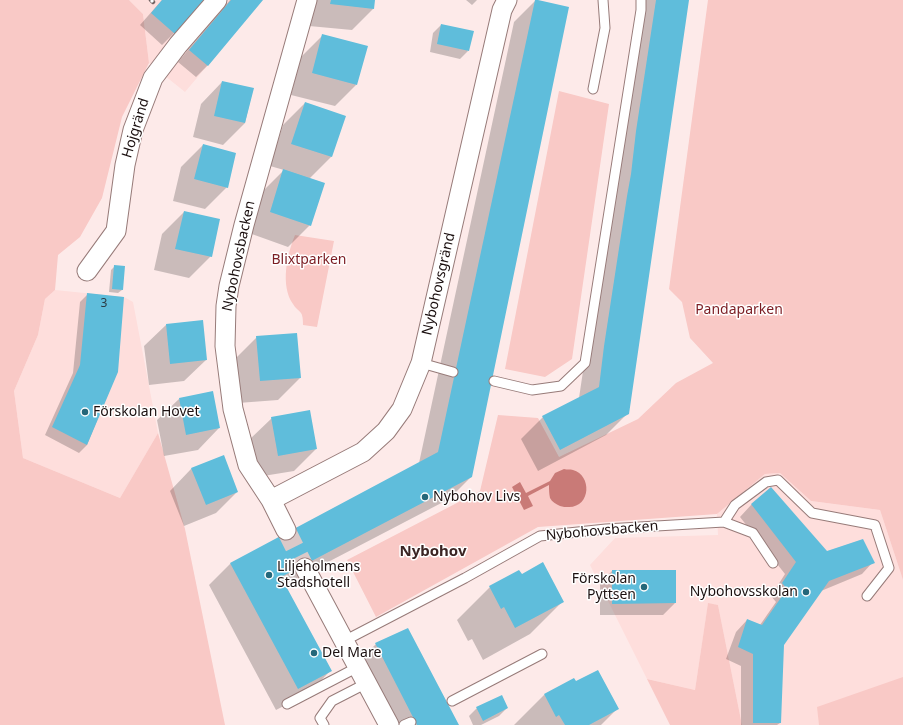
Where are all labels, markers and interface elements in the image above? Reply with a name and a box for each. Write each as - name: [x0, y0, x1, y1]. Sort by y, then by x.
- street label: Hojgränd: [119, 96, 153, 160]
- street label: Nybohovsbacken: [219, 199, 259, 313]
- street label: Nybohovsgränd: [419, 231, 459, 337]
- park label: Blixtparken: [271, 252, 347, 268]
- house number: 3: [101, 297, 107, 311]
- park label: Pandaparken: [695, 302, 783, 318]
- place label: Förskolan Hovet: [93, 404, 200, 420]
- marker: Förskolan Hovet: [80, 407, 90, 417]
- place label: Nybohov Livs: [433, 489, 520, 505]
- marker: Nybohov Livs: [420, 492, 430, 502]
- street label: Nybohovsbacken: [545, 518, 659, 544]
- district label: Nybohov: [399, 543, 467, 561]
- place label: Liljeholmens Stadshotell: [277, 559, 360, 592]
- marker: Liljeholmens Stadshotell: [264, 570, 274, 580]
- place label: Förskolan Pyttsen: [572, 571, 636, 604]
- marker: Förskolan Pyttsen: [639, 582, 649, 592]
- place label: Nybohovsskolan: [690, 584, 798, 600]
- marker: Nybohovsskolan: [801, 587, 811, 597]
- place label: Del Mare: [322, 645, 381, 661]
- marker: Del Mare: [309, 648, 319, 658]

